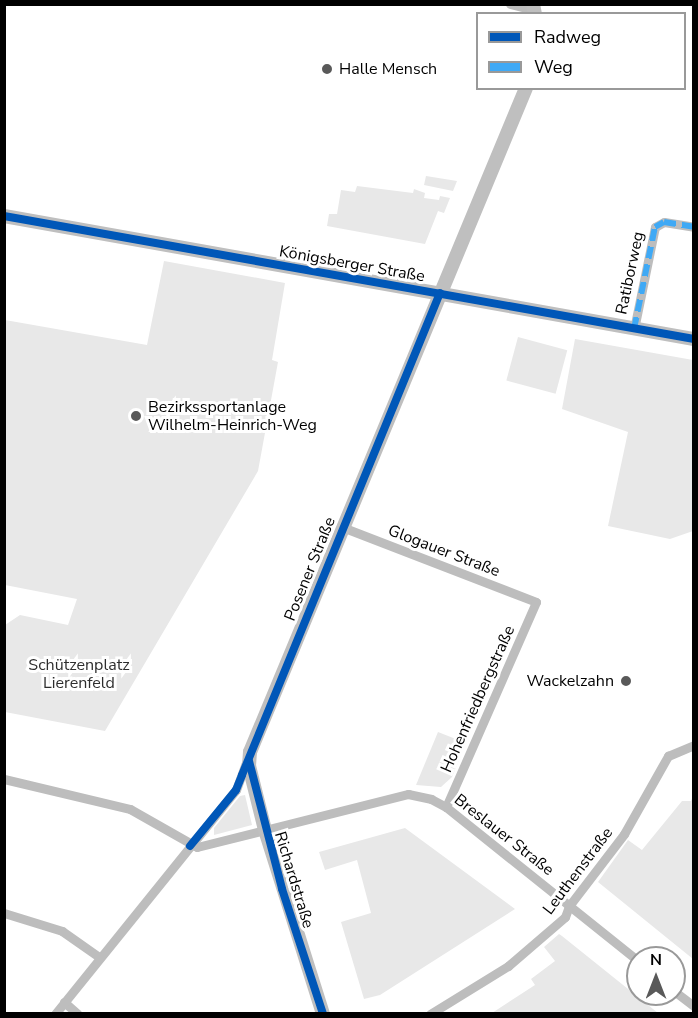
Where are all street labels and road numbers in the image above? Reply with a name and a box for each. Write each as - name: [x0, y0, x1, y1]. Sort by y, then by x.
- street label: Ratiborweg: [612, 230, 648, 316]
- street label: Königsberger Straße: [278, 242, 426, 286]
- street label: Posener Straße: [280, 514, 340, 624]
- street label: Glogauer Straße: [385, 521, 503, 581]
- street label: Hohenfriedbergstraße: [437, 623, 519, 775]
- street label: Breslauer Straße: [450, 790, 558, 880]
- street label: Leuthenstraße: [539, 824, 617, 918]
- street label: Richardstraße: [270, 829, 318, 931]

